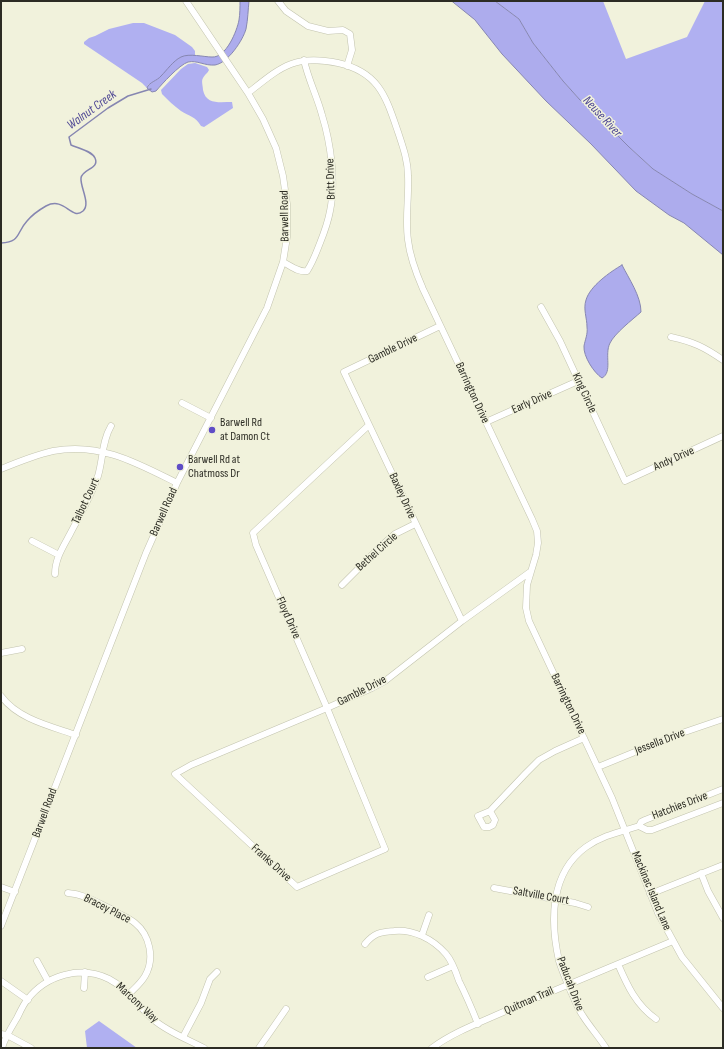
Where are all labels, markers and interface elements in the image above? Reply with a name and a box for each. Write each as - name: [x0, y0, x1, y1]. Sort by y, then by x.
- water label: Walnut Creek: [64, 87, 120, 133]
- water label: Neuse River: [579, 93, 625, 141]
- street label: Britt Drive: [323, 158, 339, 200]
- street label: Barwell Road: [277, 190, 293, 242]
- street label: Gamble Drive: [366, 331, 420, 367]
- street label: Barrington Drive: [452, 360, 492, 426]
- street label: King Circle: [568, 371, 600, 415]
- street label: Early Drive: [510, 387, 554, 417]
- place label: Barwell Rd at Damon Ct: [220, 416, 270, 444]
- marker: Barwell Rd at Damon Ct: [207, 425, 217, 435]
- street label: Andy Drive: [651, 444, 697, 474]
- place label: Barwell Rd at Chatmoss Dr: [188, 453, 240, 481]
- marker: Barwell Rd at Chatmoss Dr: [175, 462, 185, 472]
- street label: Baxley Drive: [385, 471, 419, 521]
- street label: Talbot Court: [69, 476, 103, 526]
- street label: Barwell Road: [147, 486, 181, 538]
- street label: Bethel Circle: [353, 530, 401, 574]
- street label: Floyd Drive: [272, 595, 304, 641]
- street label: Barrington Drive: [547, 671, 589, 737]
- street label: Gamble Drive: [335, 673, 389, 709]
- street label: Jessella Drive: [633, 726, 687, 758]
- street label: Barwell Road: [29, 786, 61, 840]
- street label: Hatchies Drive: [650, 789, 710, 823]
- street label: Franks Drive: [248, 841, 294, 885]
- street label: Mackinac Island Lane: [628, 849, 674, 933]
- street label: Saltville Court: [512, 884, 570, 908]
- street label: Bracey Place: [81, 891, 133, 927]
- street label: Paducah Drive: [553, 955, 587, 1013]
- street label: Marcony Way: [113, 980, 161, 1026]
- street label: Quitman Trail: [502, 984, 556, 1018]

